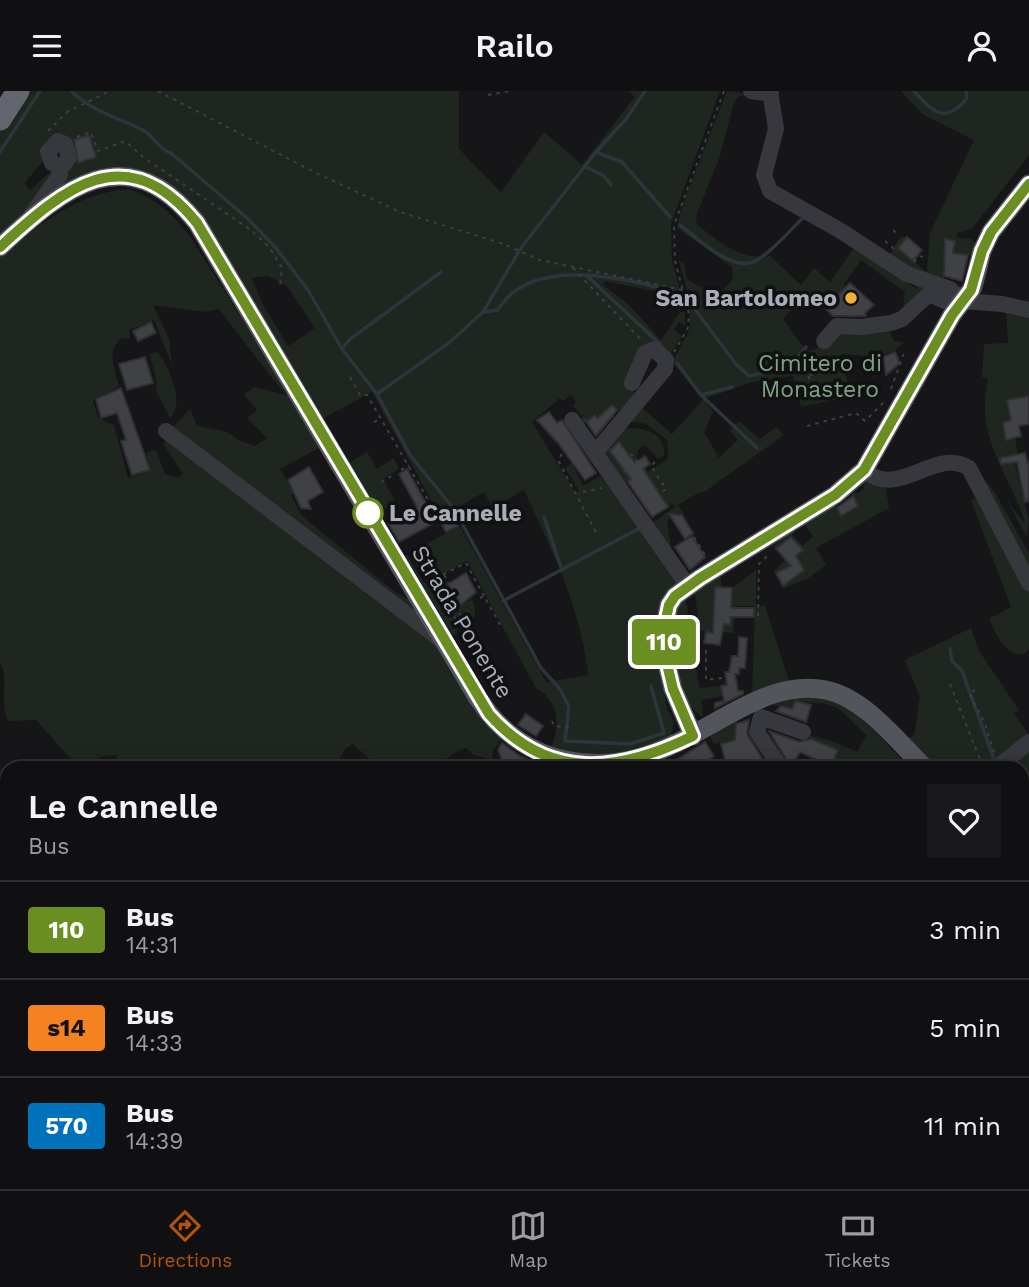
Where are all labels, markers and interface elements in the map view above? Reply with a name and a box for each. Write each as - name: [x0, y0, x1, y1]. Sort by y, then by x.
- icon: menu: [28, 27, 66, 65]
- text: Railo: [475, 27, 554, 65]
- icon: person: [963, 27, 1001, 65]
- place label: San Bartolomeo: [656, 285, 837, 312]
- marker: San Bartolomeo: [843, 290, 859, 306]
- park label: Cimitero di Monastero: [758, 350, 882, 403]
- marker: Le Cannelle: [353, 498, 383, 528]
- place label: Le Cannelle: [389, 500, 522, 527]
- street label: Strada Ponente: [406, 541, 518, 703]
- line badge: 110: [624, 619, 704, 665]
- text: 110: [646, 628, 682, 656]
- button: heart: [927, 784, 1001, 858]
- text: Le Cannelle: [28, 787, 218, 826]
- text: Bus: [28, 833, 69, 860]
- text: Bus: [126, 902, 174, 932]
- text: 3 min: [929, 915, 1001, 945]
- text: 110: [48, 916, 85, 944]
- text: 14:31: [126, 932, 178, 959]
- text: Bus: [126, 1000, 174, 1030]
- text: 5 min: [929, 1013, 1001, 1043]
- text: s14: [47, 1014, 86, 1042]
- text: 14:33: [126, 1030, 183, 1057]
- text: Bus: [126, 1098, 174, 1128]
- text: 11 min: [924, 1111, 1001, 1141]
- text: 570: [45, 1112, 88, 1140]
- text: 14:39: [126, 1128, 183, 1155]
- tab: Directions: [138, 1207, 232, 1272]
- tab: Map: [509, 1207, 548, 1272]
- tab: Tickets: [825, 1207, 891, 1272]

